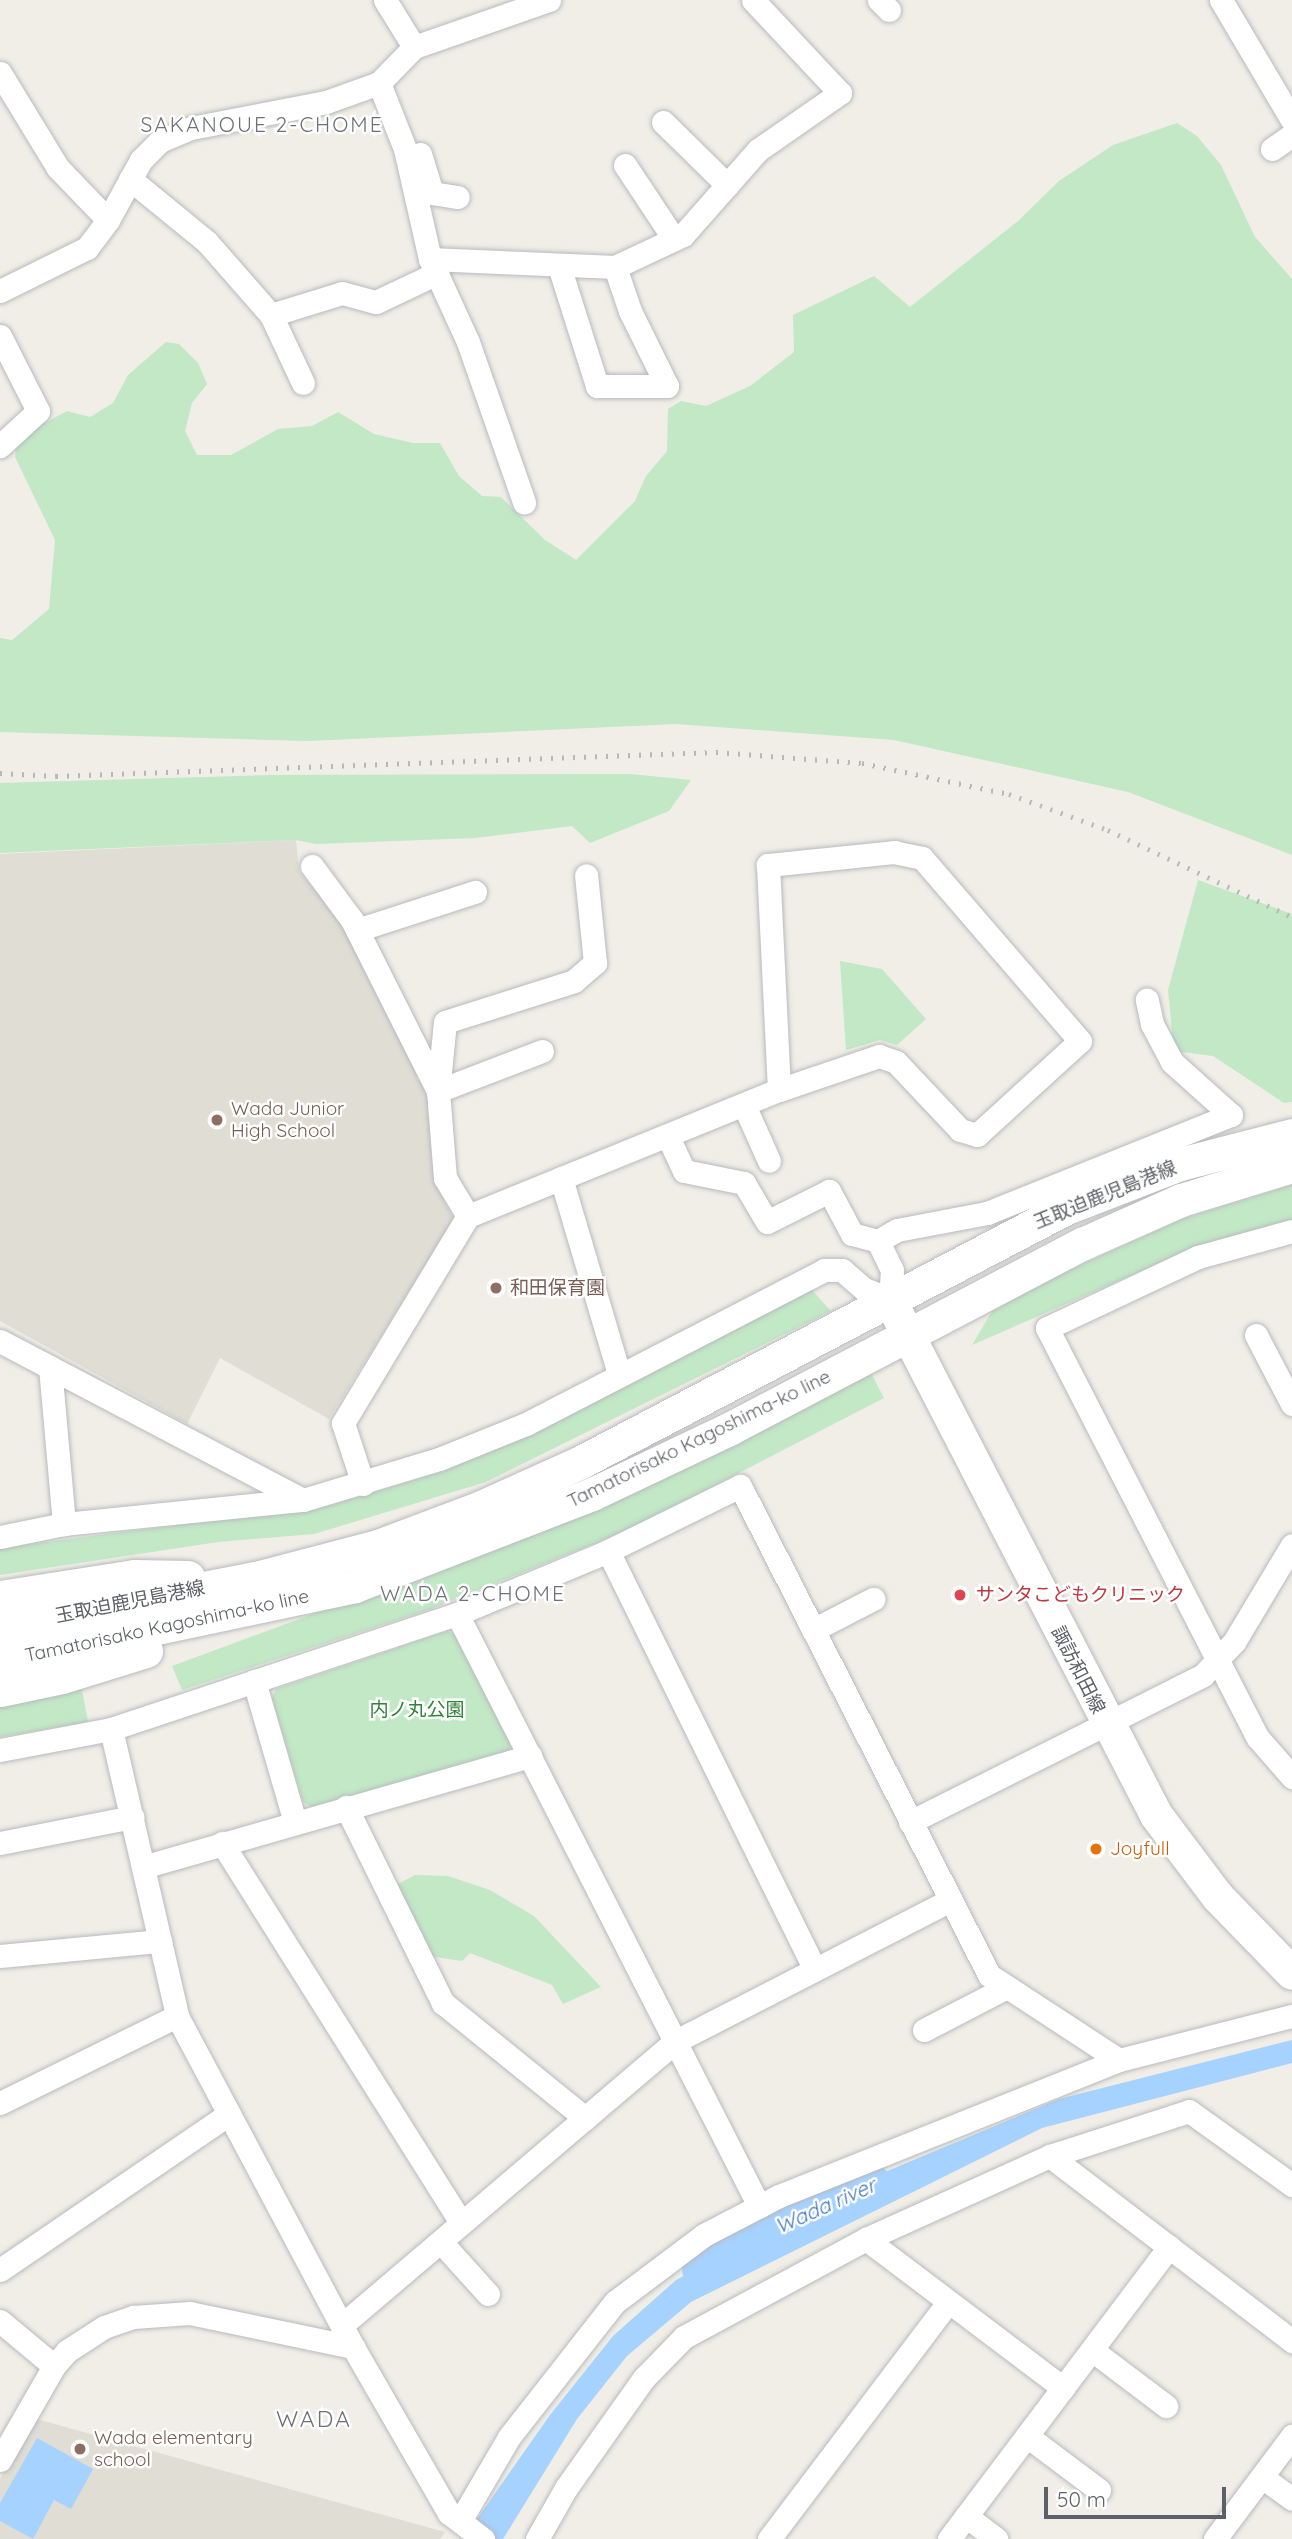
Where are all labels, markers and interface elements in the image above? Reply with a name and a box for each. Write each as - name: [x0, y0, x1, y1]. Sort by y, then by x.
- district label: SAKANOUE 2-CHOME: [142, 111, 382, 137]
- place label: Wada Junior High School: [231, 1098, 344, 1142]
- marker: Wada Junior High School: [209, 1112, 225, 1128]
- street label: 玉取迫鹿児島港線: [1030, 1156, 1180, 1234]
- place label: 和田保育園: [510, 1277, 605, 1299]
- marker: 和田保育園: [488, 1280, 504, 1296]
- street label: Tamatorisako Kagoshima-ko line: [564, 1365, 834, 1513]
- street label: 玉取迫鹿児島港線: [53, 1576, 207, 1628]
- district label: WADA 2-CHOME: [382, 1580, 564, 1606]
- place label: サンタこどもクリニック: [976, 1584, 1185, 1606]
- street label: Tamatorisako Kagoshima-ko line: [23, 1585, 311, 1667]
- marker: サンタこどもクリニック: [950, 1585, 970, 1605]
- street label: 諏訪和田線: [1046, 1623, 1110, 1717]
- park label: 内ノ丸公園: [370, 1699, 464, 1721]
- place label: Joyfull: [1110, 1838, 1170, 1860]
- marker: Joyfull: [1088, 1841, 1104, 1857]
- water label: Wada river: [771, 2172, 879, 2238]
- district label: WADA: [277, 2405, 351, 2433]
- place label: Wada elementary school: [94, 2427, 253, 2471]
- marker: Wada elementary school: [72, 2441, 88, 2457]
- scale bar: [1047, 2472, 1229, 2516]
- text: 50 m: [1057, 2486, 1106, 2512]

